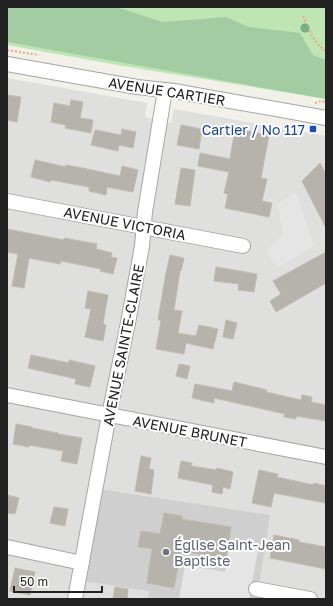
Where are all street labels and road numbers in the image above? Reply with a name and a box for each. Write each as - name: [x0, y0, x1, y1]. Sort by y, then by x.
- street label: AVENUE CARTIER: [107, 73, 227, 109]
- street label: AVENUE VICTORIA: [63, 203, 188, 243]
- street label: AVENUE SAINTE-CLAIRE: [99, 263, 147, 427]
- street label: AVENUE BRUNET: [131, 412, 249, 450]

